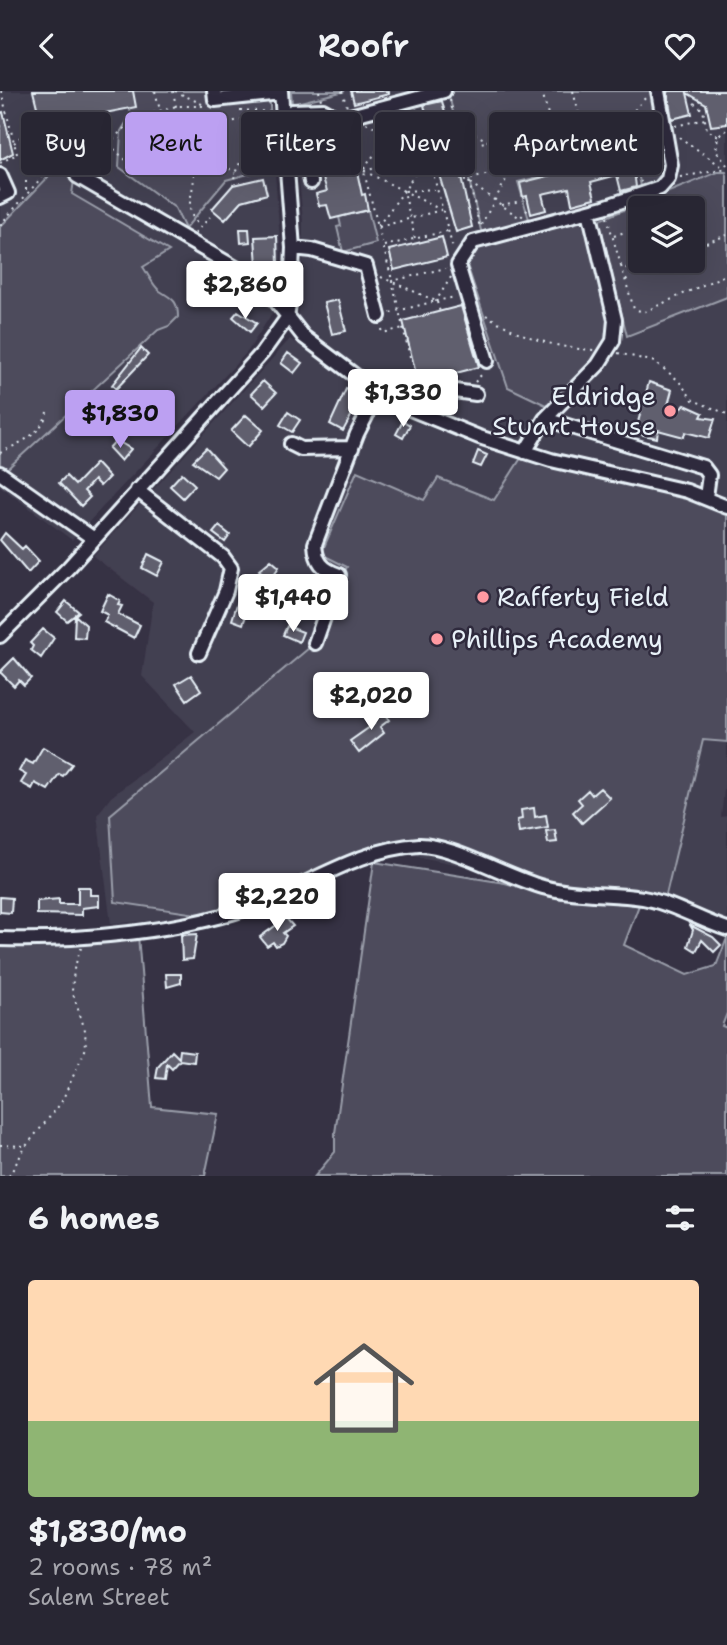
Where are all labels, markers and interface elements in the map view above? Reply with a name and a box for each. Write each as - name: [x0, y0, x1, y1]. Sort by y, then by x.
- text: Roofr: [318, 24, 409, 67]
- icon: back: [28, 27, 66, 65]
- icon: heart: [661, 27, 699, 65]
- chip: Buy: [21, 112, 111, 175]
- chip: Rent: [125, 112, 227, 175]
- chip: Filters: [241, 112, 361, 175]
- chip: New: [375, 112, 475, 175]
- chip: Apartment: [489, 112, 662, 175]
- map controls: [628, 196, 705, 273]
- button: layers: [628, 196, 705, 273]
- pin: $2,860: [188, 261, 302, 321]
- text: $2,860: [202, 269, 288, 299]
- pin: $1,330: [346, 369, 460, 429]
- text: $1,330: [364, 377, 442, 407]
- place label: Eldridge Stuart House: [492, 378, 656, 443]
- pin: $1,830: [63, 391, 177, 450]
- text: $1,830: [81, 398, 159, 428]
- marker: Eldridge Stuart House: [662, 403, 678, 419]
- pin: $1,440: [236, 575, 350, 634]
- place label: Rafferty Field: [497, 579, 669, 614]
- text: $1,440: [254, 582, 332, 612]
- marker: Rafferty Field: [475, 589, 491, 605]
- place label: Phillips Academy: [451, 621, 663, 656]
- marker: Phillips Academy: [429, 631, 445, 647]
- pin: $2,020: [314, 673, 428, 732]
- text: $2,020: [329, 680, 413, 710]
- pin: $2,220: [220, 873, 334, 933]
- text: $2,220: [235, 881, 319, 911]
- text: 6 homes: [28, 1198, 160, 1239]
- icon: filters: [661, 1199, 699, 1237]
- icon: home: [301, 1325, 427, 1451]
- text: $1,830/mo: [28, 1511, 187, 1552]
- text: 2 rooms · 78 m²: [28, 1552, 212, 1582]
- text: Salem Street: [28, 1582, 170, 1612]

